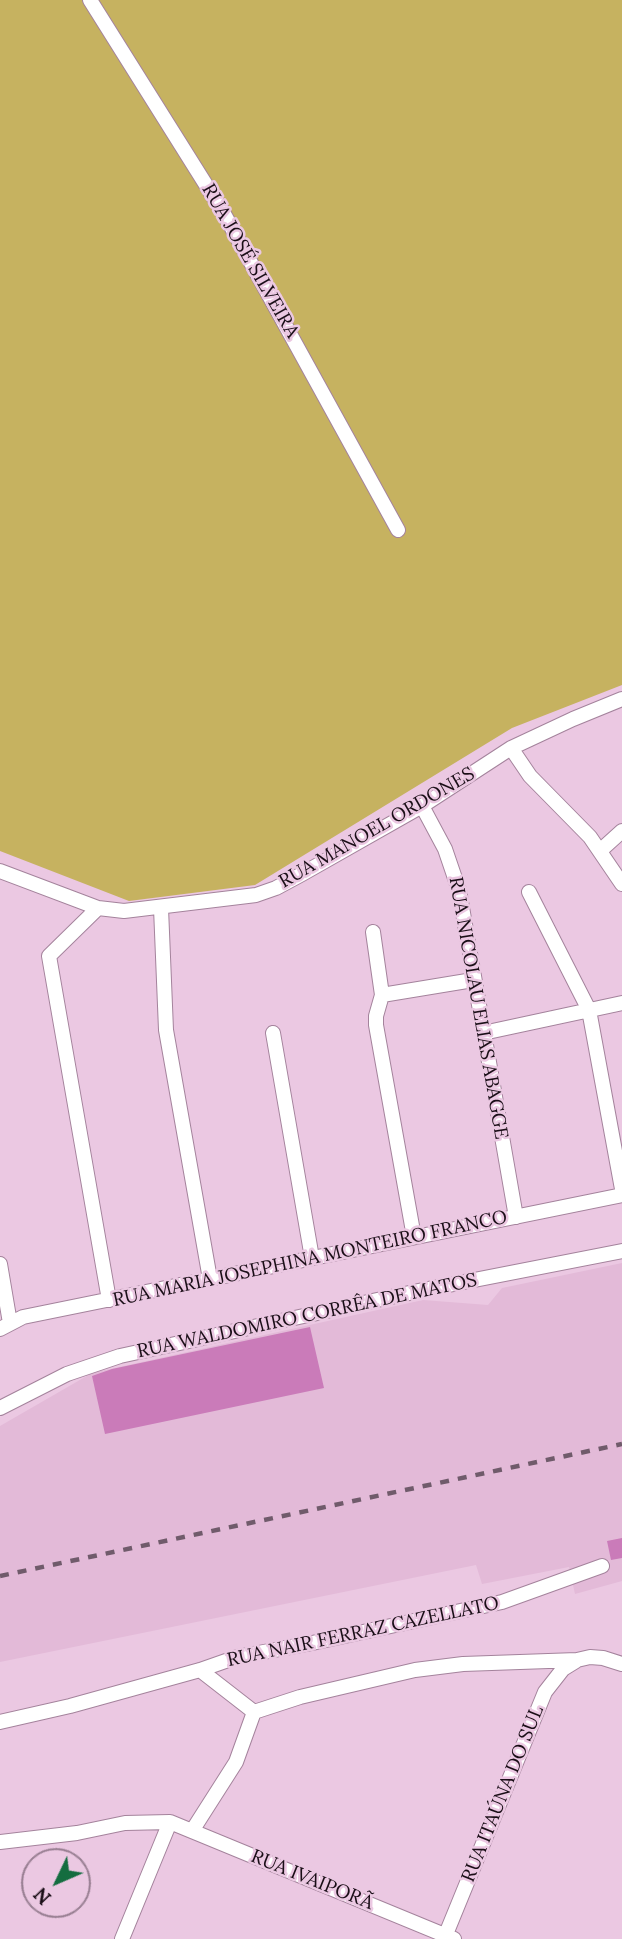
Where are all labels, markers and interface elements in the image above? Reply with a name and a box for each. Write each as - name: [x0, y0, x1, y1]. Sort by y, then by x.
- street label: RUA JOSÉ SILVEIRA: [197, 180, 303, 342]
- street label: RUA MANOEL ORDONES: [275, 763, 479, 893]
- street label: RUA NICOLAU ELIAS ABAGGE: [444, 875, 512, 1141]
- street label: RUA MARIA JOSEPHINA MONTEIRO FRANCO: [111, 1206, 509, 1312]
- street label: RUA WALDOMIRO CORRÊA DE MATOS: [135, 1269, 479, 1363]
- street label: RUA NAIR FERRAZ CAZELLATO: [225, 1592, 501, 1672]
- street label: RUA ITAÚNA DO SUL: [457, 1703, 549, 1885]
- street label: RUA IVAIPORÃ: [247, 1845, 377, 1915]
- north arrow: [21, 1848, 91, 1918]
- text: N: [29, 1883, 56, 1910]

